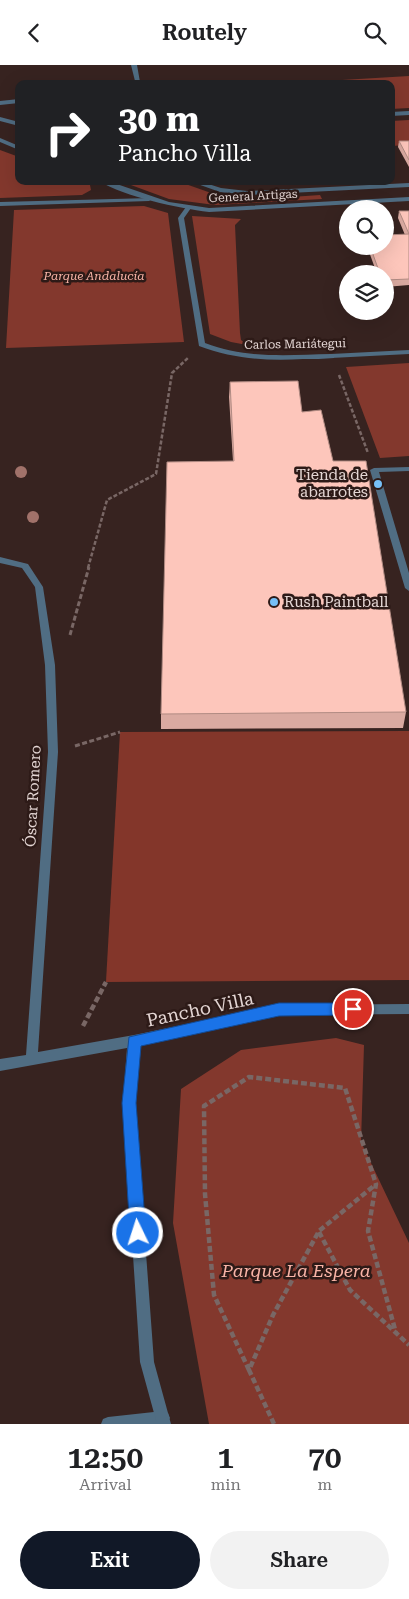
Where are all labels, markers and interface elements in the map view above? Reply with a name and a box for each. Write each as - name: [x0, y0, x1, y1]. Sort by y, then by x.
- icon: back: [20, 19, 48, 47]
- icon: search: [361, 19, 389, 47]
- text: Routely: [162, 20, 247, 45]
- text: 30 m: [118, 99, 200, 140]
- icon: right: [35, 100, 100, 165]
- text: Pancho Villa: [118, 141, 251, 166]
- street label: General Artigas: [208, 187, 298, 205]
- map controls: [339, 200, 394, 320]
- button: search: [339, 200, 394, 255]
- button: layers: [339, 265, 394, 320]
- park label: Parque Andalucía: [42, 269, 145, 283]
- street label: Carlos Mariátegui: [244, 336, 346, 352]
- place label: Tienda de abarrotes: [296, 466, 368, 501]
- marker: Tienda de abarrotes: [372, 478, 384, 490]
- place label: Rush Paintball: [284, 593, 389, 611]
- marker: Rush Paintball: [268, 596, 280, 608]
- street label: Óscar Romero: [20, 745, 45, 847]
- street label: Pancho Villa: [145, 987, 256, 1031]
- pin: [332, 988, 374, 1030]
- icon: arrive: [339, 995, 367, 1023]
- position arrow: [111, 1206, 163, 1258]
- park label: Parque La Espera: [220, 1260, 371, 1281]
- text: 12:50: [67, 1440, 143, 1475]
- text: 1: [217, 1440, 234, 1475]
- text: 70: [308, 1440, 342, 1475]
- text: Arrival: [79, 1475, 131, 1494]
- text: min: [211, 1475, 241, 1494]
- text: m: [318, 1475, 332, 1494]
- button: Exit: [20, 1531, 200, 1589]
- button: Share: [210, 1531, 389, 1589]

